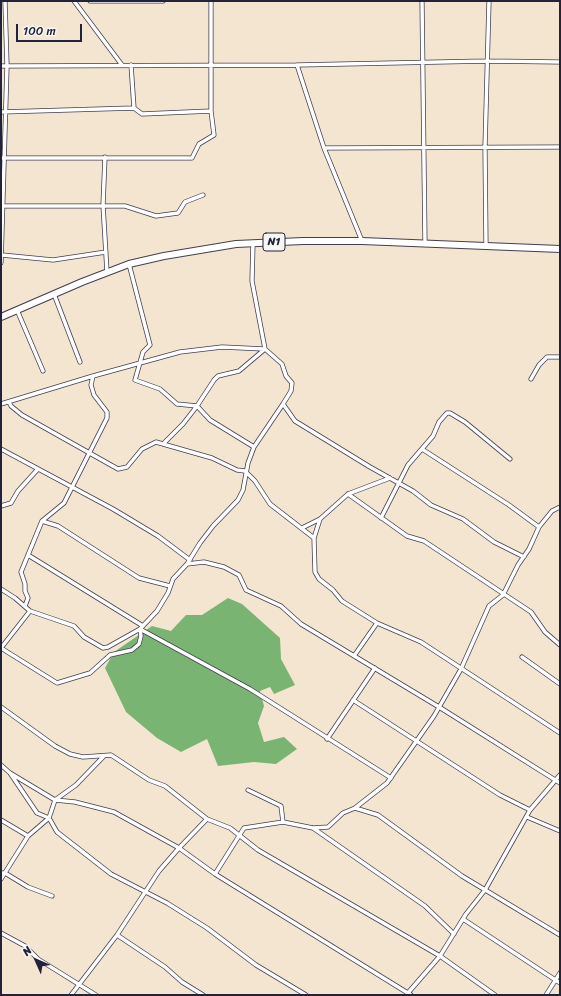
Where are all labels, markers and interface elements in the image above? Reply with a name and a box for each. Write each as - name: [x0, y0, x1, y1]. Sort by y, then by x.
- scale bar: [18, 16, 84, 42]
- text: 100 m: [23, 20, 56, 42]
- road number: N1: [263, 233, 285, 251]
- north arrow: [16, 940, 56, 980]
- text: N: [18, 942, 37, 961]

